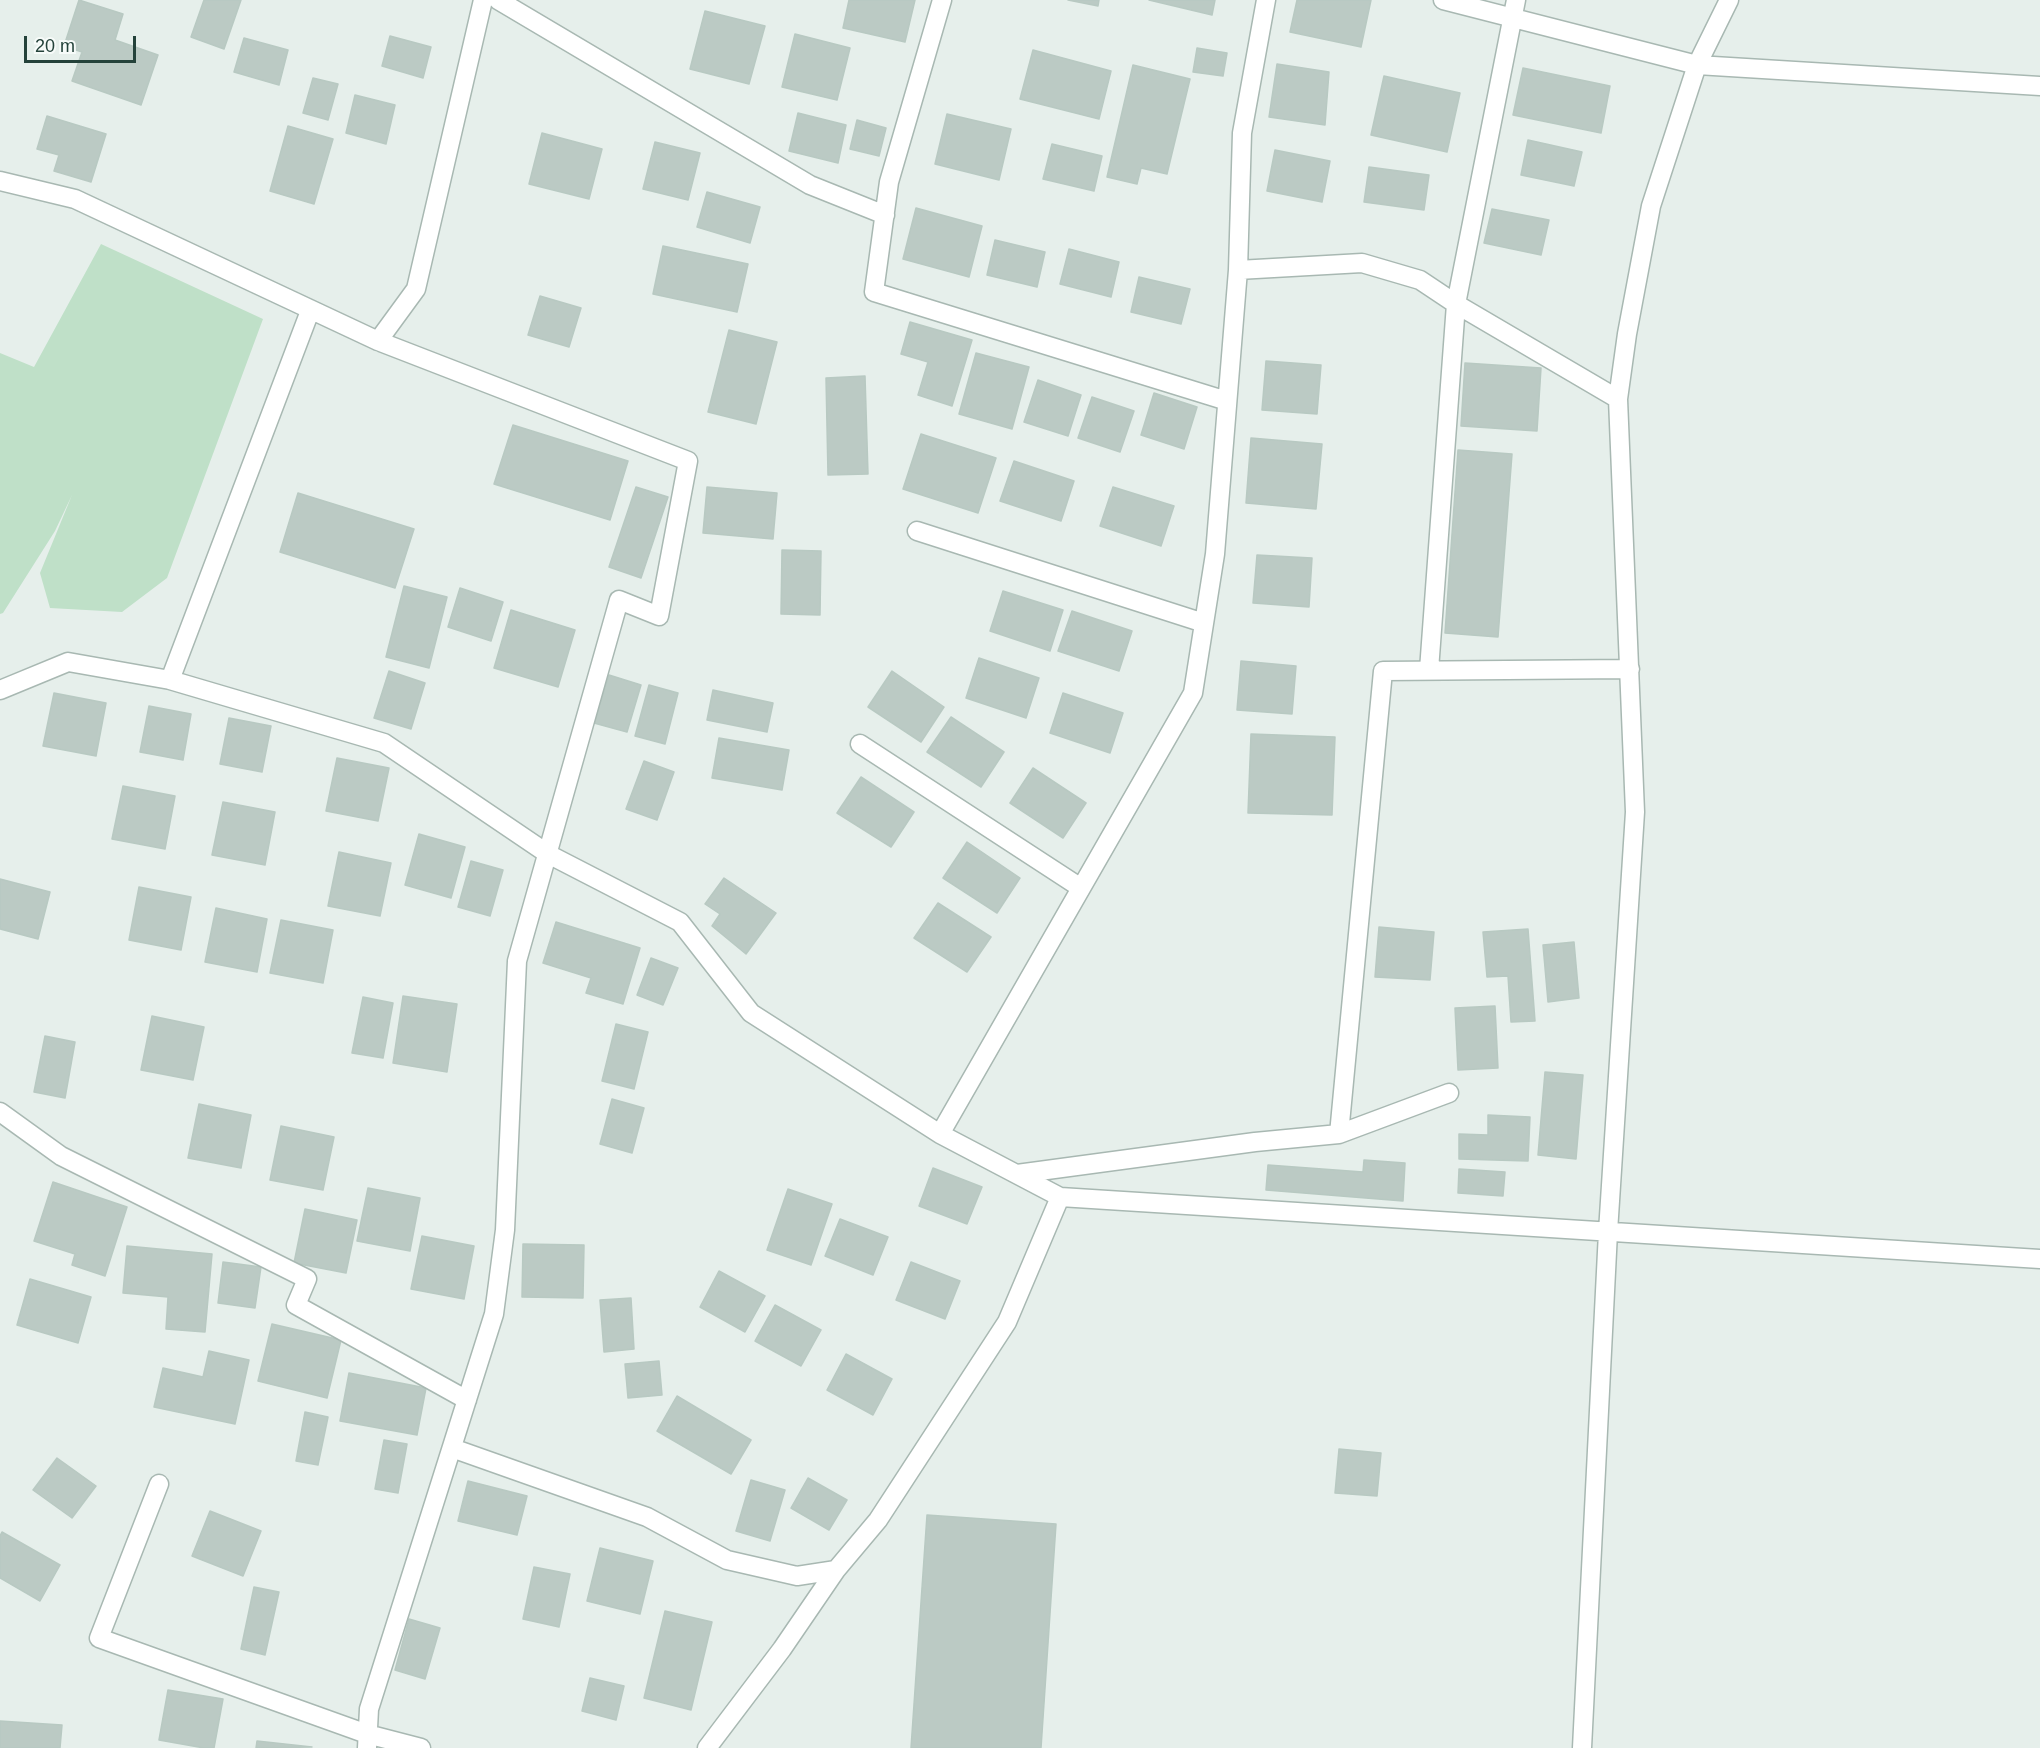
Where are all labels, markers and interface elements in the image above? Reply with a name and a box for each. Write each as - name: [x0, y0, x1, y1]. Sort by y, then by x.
- scale bar: [27, 24, 140, 62]
- text: 20 m: [35, 36, 75, 56]

